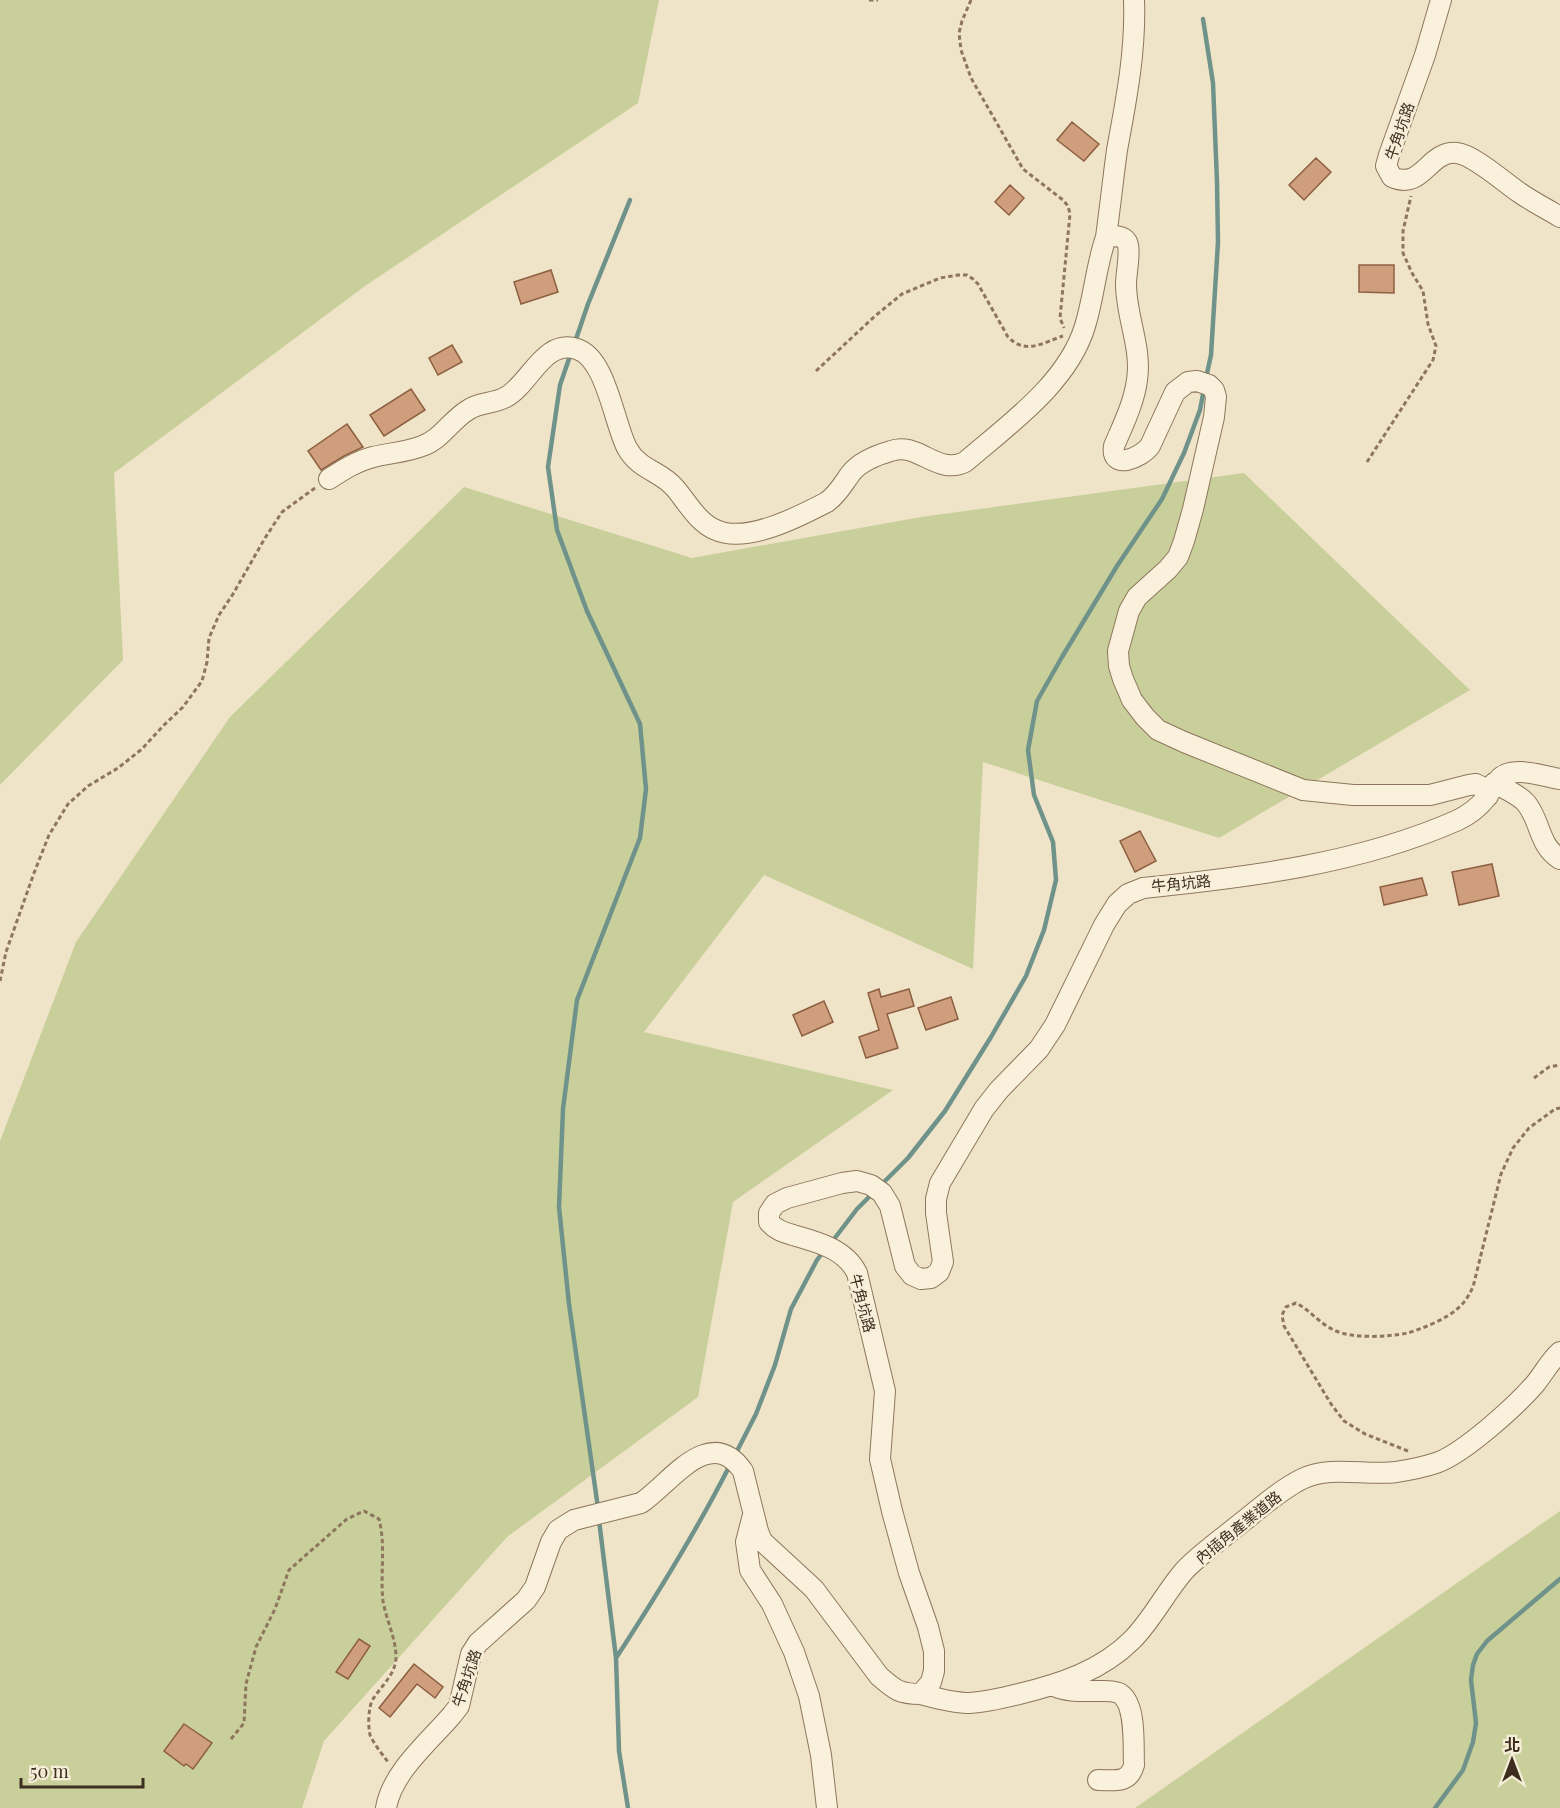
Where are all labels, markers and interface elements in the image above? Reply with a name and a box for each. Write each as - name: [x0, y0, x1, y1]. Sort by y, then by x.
- street label: 牛角坑路: [1380, 99, 1418, 163]
- street label: 牛角坑路: [1150, 870, 1212, 896]
- street label: 牛角坑路: [846, 1271, 880, 1335]
- street label: 內插角產業道路: [1191, 1486, 1285, 1568]
- street label: 牛角坑路: [447, 1646, 485, 1710]
- north arrow: [1482, 1730, 1542, 1790]
- text: 北: [1504, 1734, 1520, 1755]
- scale bar: [21, 1751, 142, 1789]
- text: 50 m: [30, 1759, 69, 1783]

